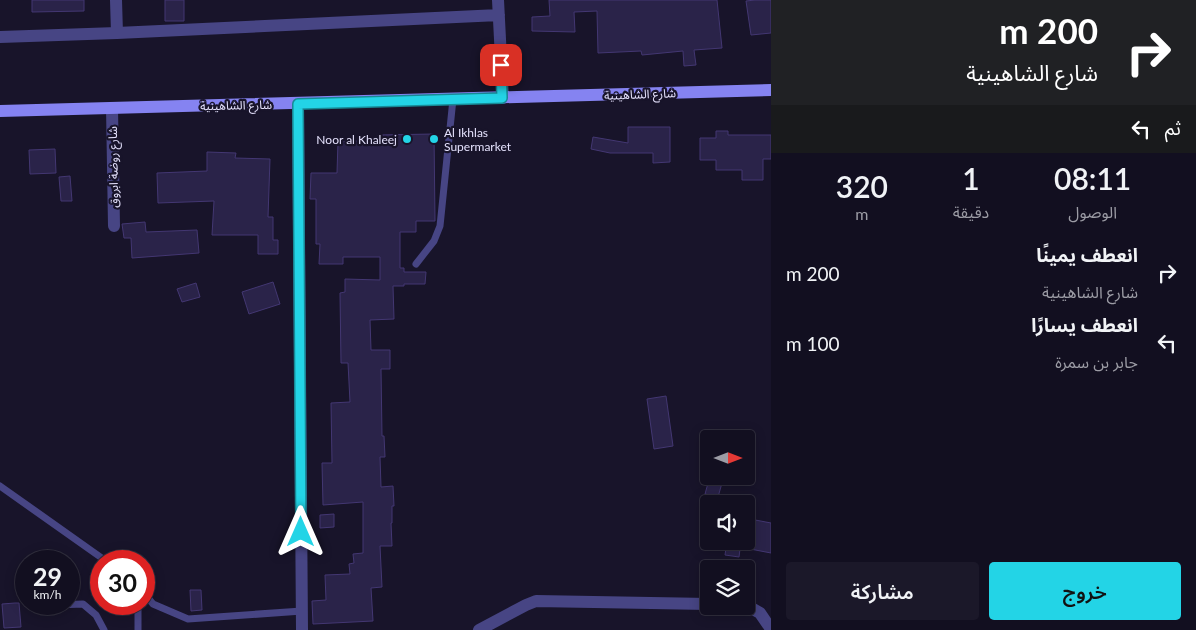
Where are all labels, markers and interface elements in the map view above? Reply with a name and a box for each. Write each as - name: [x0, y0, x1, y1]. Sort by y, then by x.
- text: 200 m: [999, 9, 1098, 51]
- icon: right: [1116, 20, 1181, 85]
- pin: [480, 44, 522, 86]
- icon: arrive: [487, 51, 515, 79]
- text: شارع الشاهينية: [966, 59, 1098, 86]
- street label: شارع الشاهينية: [604, 85, 676, 105]
- street label: شارع الشاهينية: [200, 97, 272, 115]
- icon: left: [1127, 115, 1155, 143]
- text: ثم: [1165, 116, 1181, 139]
- place label: Al Ikhlas Supermarket: [444, 125, 512, 154]
- street label: شارع روضة ابروق: [105, 126, 123, 208]
- place label: Noor al Khaleej: [316, 132, 397, 147]
- marker: Noor al Khaleej: [401, 133, 413, 145]
- marker: Al Ikhlas Supermarket: [428, 133, 440, 145]
- text: 1: [962, 160, 980, 196]
- text: 08:11: [1054, 160, 1131, 196]
- text: 320: [836, 168, 888, 204]
- text: دقيقة: [953, 202, 989, 221]
- text: الوصول: [1068, 202, 1117, 221]
- text: m: [855, 204, 869, 223]
- text: انعطف يمينًا: [1036, 243, 1138, 266]
- icon: right: [1153, 259, 1181, 287]
- text: 200 m: [786, 262, 840, 285]
- text: شارع الشاهينية: [1042, 282, 1138, 301]
- text: انعطف يسارًا: [1031, 313, 1138, 336]
- icon: left: [1153, 329, 1181, 357]
- text: 100 m: [786, 332, 840, 355]
- text: جابر بن سمرة: [1055, 352, 1138, 371]
- north arrow: [700, 430, 755, 485]
- map controls: [700, 430, 755, 615]
- button: sound: [700, 495, 755, 550]
- position arrow: [274, 505, 326, 557]
- speed limit sign: 30: [90, 550, 155, 615]
- button: layers: [700, 560, 755, 615]
- text: 29: [33, 561, 62, 591]
- button: مشاركة: [786, 562, 979, 620]
- button: خروج: [989, 562, 1181, 620]
- text: km/h: [33, 587, 62, 602]

